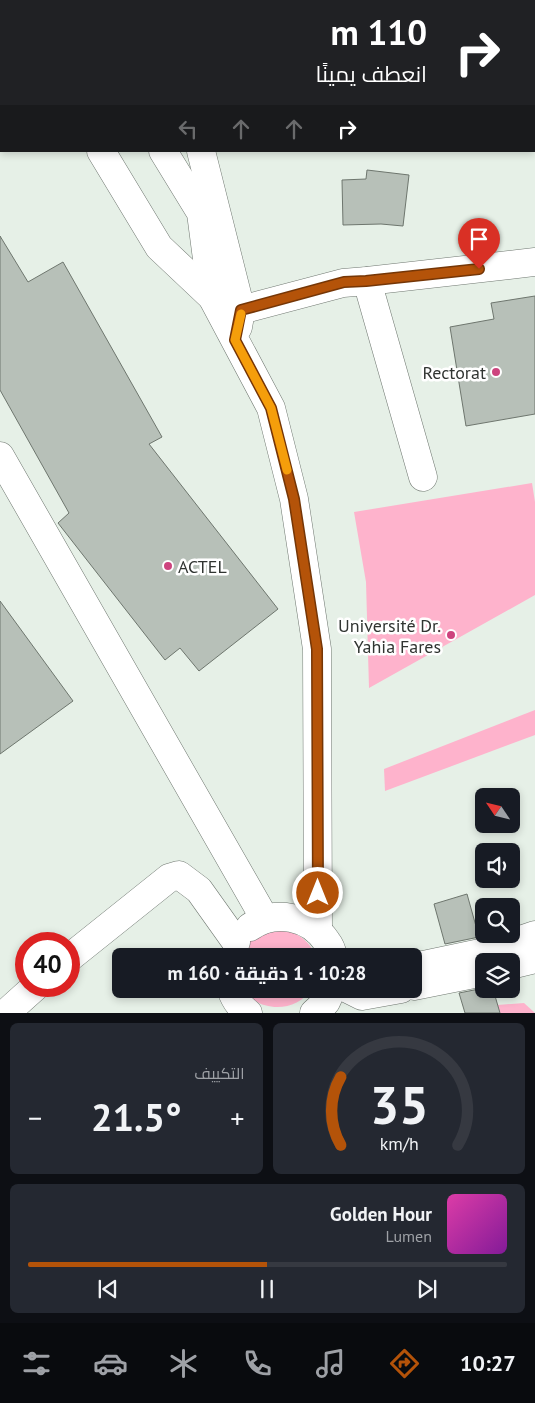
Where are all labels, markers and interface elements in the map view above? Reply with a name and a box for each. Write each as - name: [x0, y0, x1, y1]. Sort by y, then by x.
- text: 110 m: [330, 9, 427, 55]
- icon: right: [445, 20, 510, 85]
- text: انعطف يمينًا: [316, 60, 427, 88]
- icon: left: [174, 115, 202, 143]
- icon: ahead: [227, 115, 255, 143]
- icon: ahead: [280, 115, 308, 143]
- icon: right: [333, 115, 361, 143]
- pin: [458, 218, 500, 269]
- icon: arrive: [465, 225, 493, 253]
- place label: Rectorat: [422, 361, 486, 384]
- marker: Rectorat: [490, 366, 502, 378]
- place label: ACTEL: [178, 555, 227, 578]
- marker: ACTEL: [162, 560, 174, 572]
- place label: Université Dr. Yahia Fares: [338, 614, 441, 658]
- marker: Université Dr. Yahia Fares: [445, 629, 457, 641]
- north arrow: [475, 788, 520, 832]
- map controls: [475, 788, 520, 998]
- button: sound: [475, 843, 520, 888]
- position arrow: [291, 866, 343, 918]
- button: search: [475, 898, 520, 943]
- speed limit sign: 40: [15, 932, 80, 997]
- button: layers: [475, 953, 520, 998]
- text: 10:28 · 1 دقيقة · 160 m: [168, 961, 366, 985]
- text: التكييف: [194, 1063, 245, 1083]
- text: 35: [369, 1071, 428, 1138]
- text: 21.5°: [91, 1092, 182, 1141]
- text: −: [28, 1099, 42, 1136]
- text: +: [230, 1099, 245, 1136]
- text: km/h: [379, 1132, 418, 1155]
- text: Golden Hour: [330, 1202, 432, 1226]
- text: Lumen: [386, 1226, 432, 1246]
- icon: previous: [94, 1275, 122, 1303]
- icon: pause: [253, 1275, 281, 1303]
- icon: next: [413, 1275, 441, 1303]
- icon: filters: [19, 1346, 54, 1381]
- icon: car: [93, 1346, 128, 1381]
- icon: climate: [166, 1346, 201, 1381]
- icon: phone: [240, 1346, 275, 1381]
- icon: music: [313, 1346, 348, 1381]
- icon: directions: [387, 1346, 422, 1381]
- text: 10:27: [460, 1349, 516, 1377]

